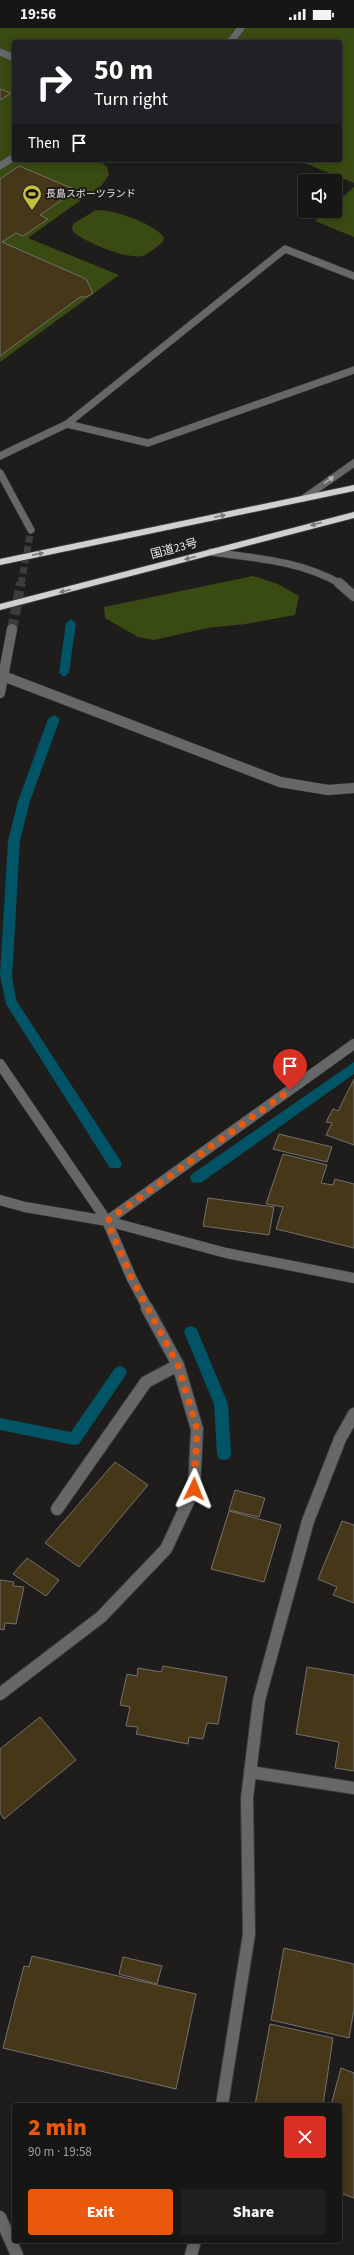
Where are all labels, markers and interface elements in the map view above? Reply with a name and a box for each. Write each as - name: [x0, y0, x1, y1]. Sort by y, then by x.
- text: 19:56: [20, 4, 56, 25]
- text: 50 m: [94, 50, 153, 90]
- icon: right: [28, 56, 80, 108]
- text: Turn right: [94, 87, 168, 112]
- icon: arrive: [68, 132, 90, 154]
- text: Then: [28, 133, 60, 154]
- map controls: [298, 174, 342, 218]
- button: sound: [298, 174, 342, 218]
- sports icon: 長島スポーツランド: [21, 183, 43, 211]
- place label: 長島スポーツランド: [46, 187, 136, 201]
- one-way arrow: [323, 476, 334, 485]
- one-way arrow: [214, 512, 226, 518]
- one-way arrow: [310, 521, 322, 527]
- street label: 国道23号: [149, 535, 199, 563]
- one-way arrow: [32, 551, 44, 557]
- one-way arrow: [184, 555, 197, 561]
- one-way arrow: [59, 589, 71, 595]
- pin: [273, 1049, 307, 1090]
- icon: arrive: [279, 1055, 301, 1077]
- position arrow: [173, 1468, 215, 1510]
- text: 2 min: [28, 2110, 87, 2145]
- button: close: [284, 2116, 326, 2158]
- text: 90 m · 19:58: [28, 2143, 92, 2161]
- button: Exit: [28, 2189, 173, 2235]
- button: Share: [181, 2189, 326, 2235]

